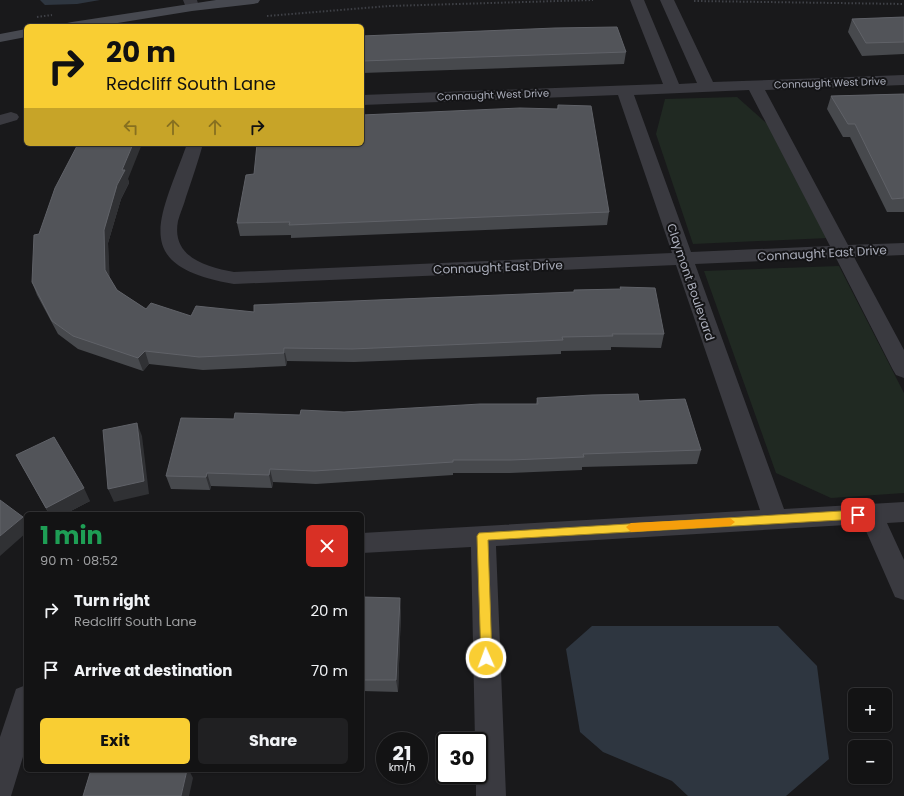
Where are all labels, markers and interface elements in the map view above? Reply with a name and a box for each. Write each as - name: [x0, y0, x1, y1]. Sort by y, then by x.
- text: 20 m: [106, 33, 176, 72]
- icon: right: [40, 40, 92, 92]
- text: Redcliff South Lane: [106, 71, 276, 96]
- street label: Connaught West Drive: [774, 74, 886, 92]
- street label: Connaught West Drive: [437, 86, 549, 104]
- icon: left: [120, 116, 142, 138]
- icon: ahead: [162, 116, 184, 138]
- icon: ahead: [204, 116, 226, 138]
- icon: right: [246, 116, 268, 138]
- street label: Claymont Boulevard: [663, 221, 719, 343]
- street label: Connaught East Drive: [757, 241, 887, 265]
- street label: Connaught East Drive: [433, 256, 563, 278]
- pin: [841, 498, 875, 532]
- icon: arrive: [847, 504, 869, 526]
- text: 1 min: [40, 519, 103, 552]
- button: close: [306, 525, 348, 567]
- text: 90 m · 08:52: [40, 551, 118, 570]
- text: Turn right: [74, 590, 150, 611]
- icon: right: [40, 599, 62, 621]
- text: 20 m: [310, 600, 348, 621]
- text: Redcliff South Lane: [74, 612, 197, 631]
- position arrow: [465, 637, 507, 679]
- icon: arrive: [40, 659, 62, 681]
- text: Arrive at destination: [74, 660, 232, 681]
- text: 70 m: [311, 660, 348, 681]
- map controls: [848, 688, 892, 784]
- button: +: [848, 688, 892, 732]
- button: Exit: [40, 718, 190, 764]
- button: Share: [198, 718, 348, 764]
- speed limit sign: 30: [436, 732, 488, 784]
- text: 21: [393, 739, 411, 767]
- button: −: [848, 740, 892, 784]
- text: km/h: [389, 760, 415, 775]

